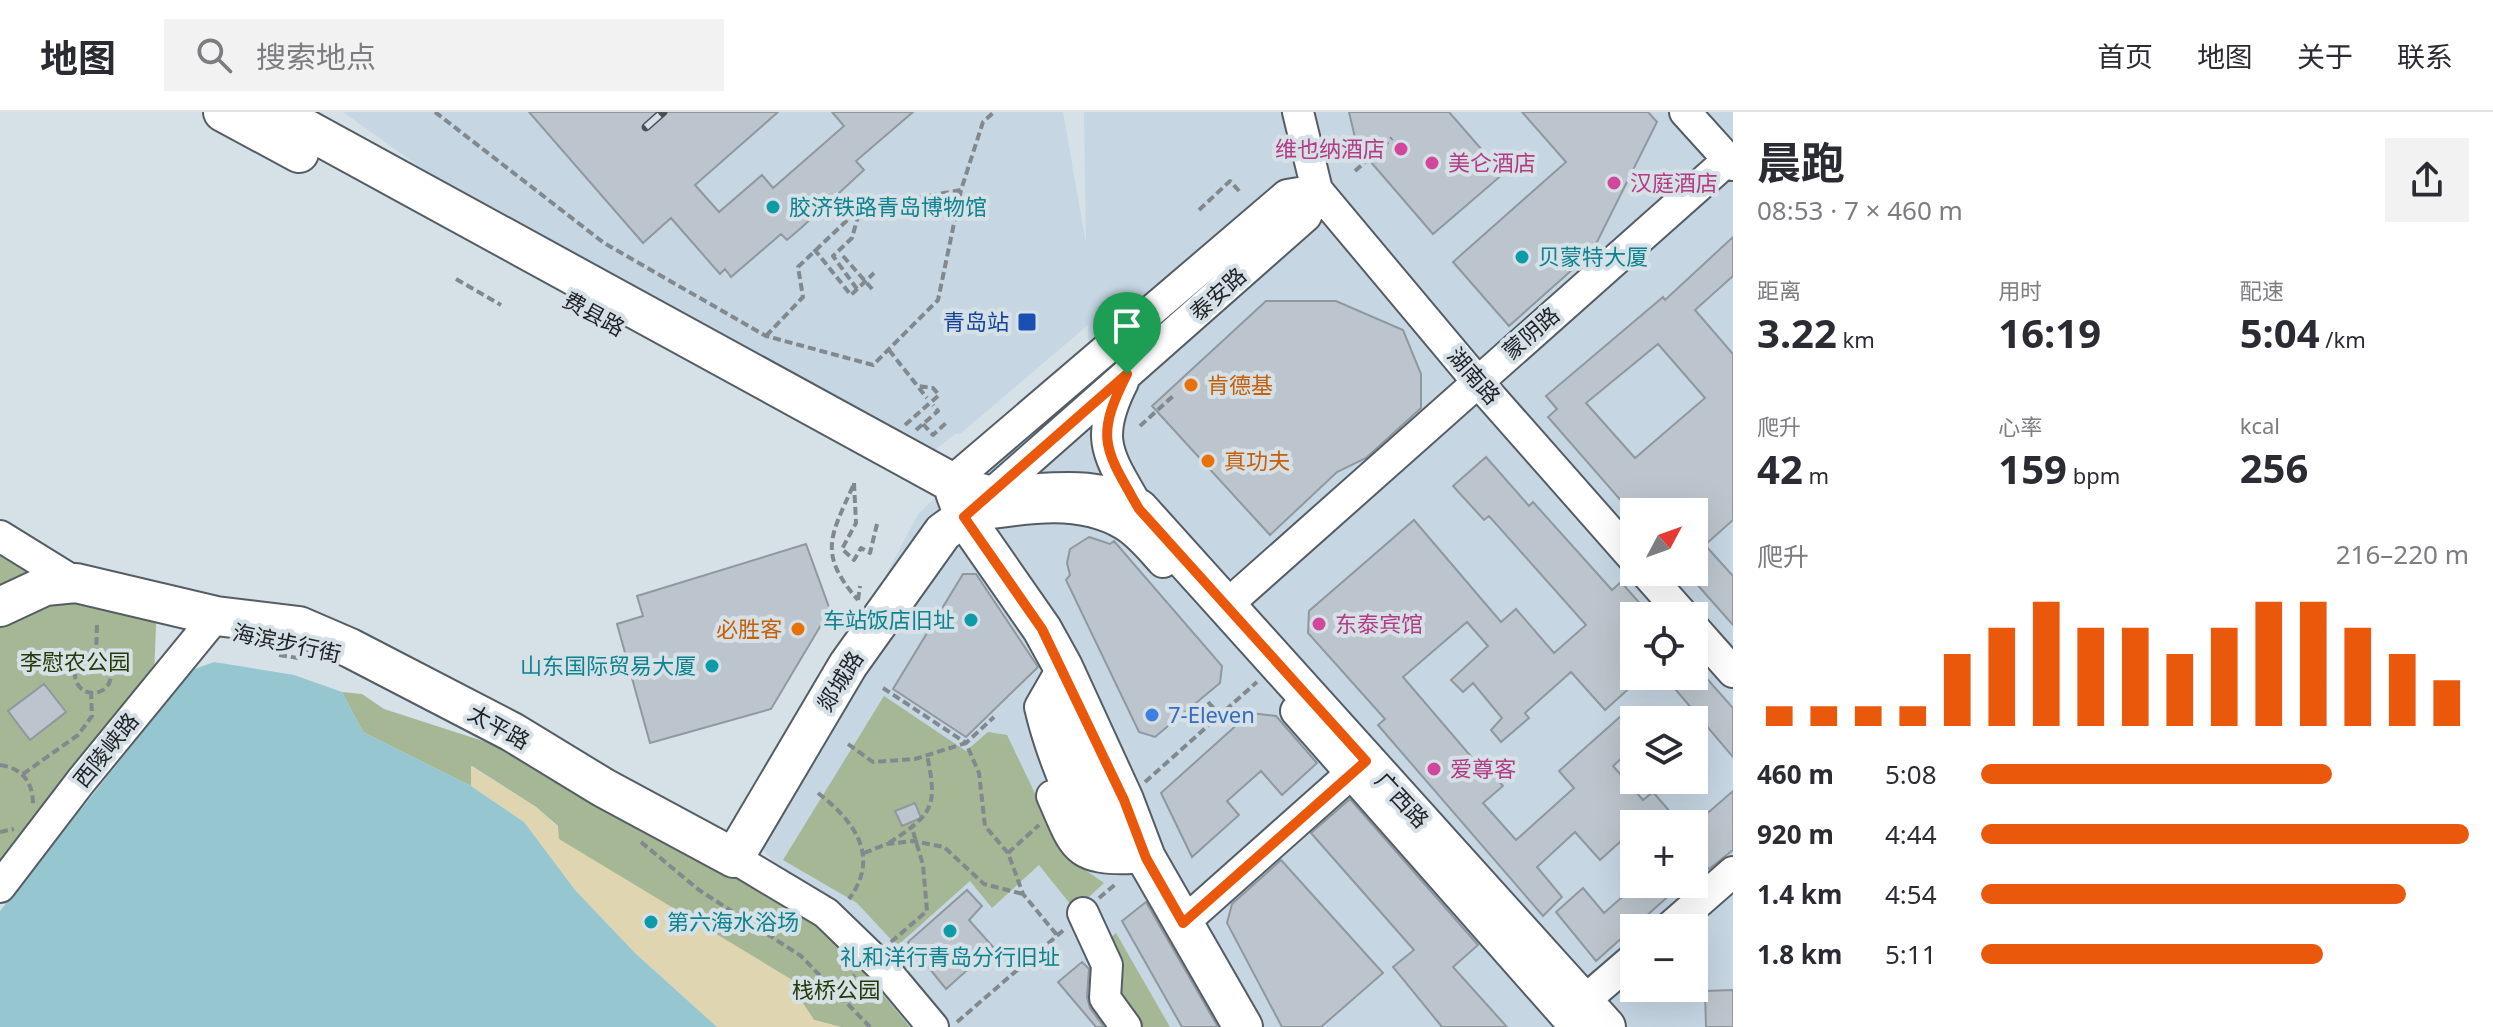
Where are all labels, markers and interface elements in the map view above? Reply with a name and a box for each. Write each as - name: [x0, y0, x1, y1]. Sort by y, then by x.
- search box: [164, 19, 724, 91]
- text: 地图: [40, 31, 116, 83]
- icon: search: [192, 33, 236, 77]
- text: 搜索地点: [256, 36, 376, 77]
- text: 首页: [2097, 37, 2153, 75]
- text: 地图: [2197, 37, 2253, 75]
- text: 关于: [2297, 37, 2353, 75]
- text: 联系: [2397, 37, 2453, 75]
- text: 晨跑: [1757, 132, 1845, 192]
- place label: 维也纳酒店: [1275, 133, 1385, 163]
- button: share: [2385, 138, 2469, 222]
- marker: 维也纳酒店: [1392, 140, 1410, 158]
- place label: 美仑酒店: [1448, 147, 1536, 177]
- marker: 美仑酒店: [1423, 154, 1441, 172]
- place label: 汉庭酒店: [1630, 167, 1718, 197]
- marker: 汉庭酒店: [1605, 174, 1623, 192]
- place label: 胶济铁路青岛博物馆: [789, 191, 987, 221]
- text: 08:53 · 7 × 460 m: [1757, 192, 1963, 228]
- marker: 胶济铁路青岛博物馆: [764, 198, 782, 216]
- place label: 贝蒙特大厦: [1538, 241, 1648, 271]
- marker: 贝蒙特大厦: [1513, 248, 1531, 266]
- street label: 泰安路: [1183, 260, 1252, 326]
- text: 距离: [1757, 275, 1801, 305]
- text: 用时: [1998, 275, 2042, 305]
- text: 配速: [2240, 275, 2284, 305]
- street label: 费县路: [558, 284, 631, 342]
- pin: [1093, 292, 1161, 374]
- street label: 蒙阴路: [1496, 299, 1565, 365]
- icon: arrive: [1105, 304, 1149, 348]
- text: 3.22: [1757, 305, 1837, 360]
- text: 16:19: [1998, 305, 2101, 360]
- text: 5:04: [2240, 305, 2320, 360]
- place label: 青岛站: [943, 306, 1009, 336]
- marker: 青岛站: [1016, 311, 1038, 333]
- text: km: [1837, 324, 1875, 354]
- text: /km: [2320, 324, 2366, 354]
- street label: 湖南路: [1442, 341, 1508, 410]
- place label: 肯德基: [1207, 369, 1273, 399]
- marker: 肯德基: [1182, 376, 1200, 394]
- text: kcal: [2240, 410, 2280, 440]
- text: 爬升: [1757, 411, 1801, 441]
- text: 心率: [1998, 411, 2042, 441]
- text: 256: [2240, 440, 2308, 495]
- text: 42: [1757, 441, 1803, 496]
- text: 159: [1998, 441, 2067, 496]
- place label: 真功夫: [1224, 445, 1290, 475]
- marker: 真功夫: [1199, 452, 1217, 470]
- text: m: [1803, 460, 1829, 490]
- text: bpm: [2067, 460, 2120, 490]
- north arrow: [1620, 498, 1708, 586]
- map controls: [1620, 498, 1708, 1002]
- text: 216–220 m: [2336, 536, 2469, 572]
- text: 爬升: [1757, 538, 1809, 574]
- button: locate: [1620, 602, 1708, 690]
- place label: 车站饭店旧址: [823, 604, 955, 634]
- place label: 东泰宾馆: [1335, 608, 1423, 638]
- marker: 车站饭店旧址: [962, 611, 980, 629]
- place label: 必胜客: [716, 613, 782, 643]
- marker: 东泰宾馆: [1310, 615, 1328, 633]
- street label: 海滨步行街: [230, 616, 344, 668]
- marker: 必胜客: [789, 620, 807, 638]
- street label: 郯城路: [809, 645, 869, 716]
- park label: 李慰农公园: [20, 646, 130, 676]
- place label: 山东国际贸易大厦: [520, 650, 696, 680]
- marker: 山东国际贸易大厦: [703, 657, 721, 675]
- street label: 太平路: [463, 697, 536, 755]
- place label: 7-Eleven: [1168, 699, 1255, 729]
- street label: 西陵峡路: [66, 706, 145, 793]
- marker: 7-Eleven: [1143, 706, 1161, 724]
- button: layers: [1620, 706, 1708, 794]
- place label: 爱尊客: [1450, 753, 1516, 783]
- text: 460 m: [1757, 756, 1834, 792]
- text: 5:08: [1885, 756, 1937, 792]
- marker: 爱尊客: [1425, 760, 1443, 778]
- street label: 广西路: [1369, 765, 1436, 834]
- button: +: [1620, 810, 1708, 898]
- text: 920 m: [1757, 816, 1834, 852]
- text: 4:44: [1885, 816, 1937, 852]
- text: 1.4 km: [1757, 876, 1842, 912]
- text: 4:54: [1885, 876, 1937, 912]
- place label: 第六海水浴场: [667, 906, 799, 936]
- marker: 第六海水浴场: [642, 913, 660, 931]
- button: −: [1620, 914, 1708, 1002]
- marker: 礼和洋行青岛分行旧址: [941, 922, 959, 940]
- text: 1.8 km: [1757, 936, 1842, 972]
- text: 5:11: [1885, 936, 1937, 972]
- place label: 礼和洋行青岛分行旧址: [840, 941, 1060, 971]
- park label: 栈桥公园: [792, 974, 880, 1004]

